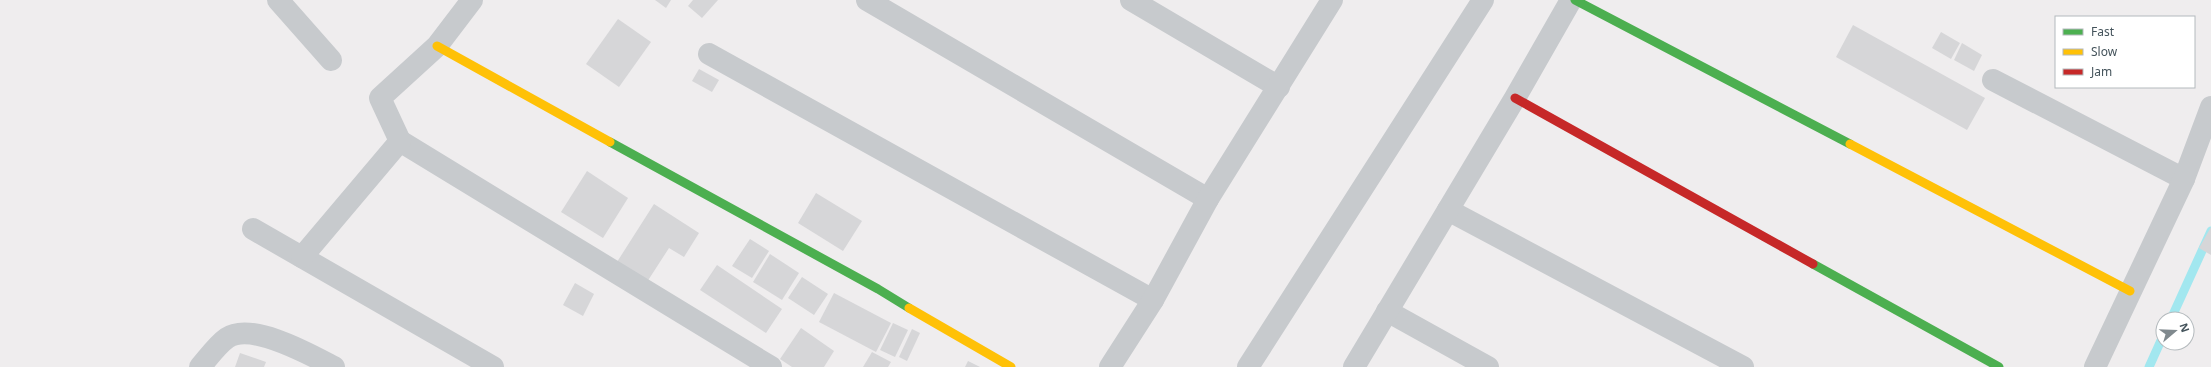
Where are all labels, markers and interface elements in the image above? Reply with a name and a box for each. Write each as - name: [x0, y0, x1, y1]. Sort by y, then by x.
- legend: [2055, 16, 2195, 88]
- text: Fast: [2091, 23, 2115, 40]
- text: Slow: [2091, 43, 2118, 60]
- text: Jam: [2090, 63, 2112, 80]
- north arrow: [2155, 311, 2195, 351]
- text: N: [2176, 321, 2193, 334]

